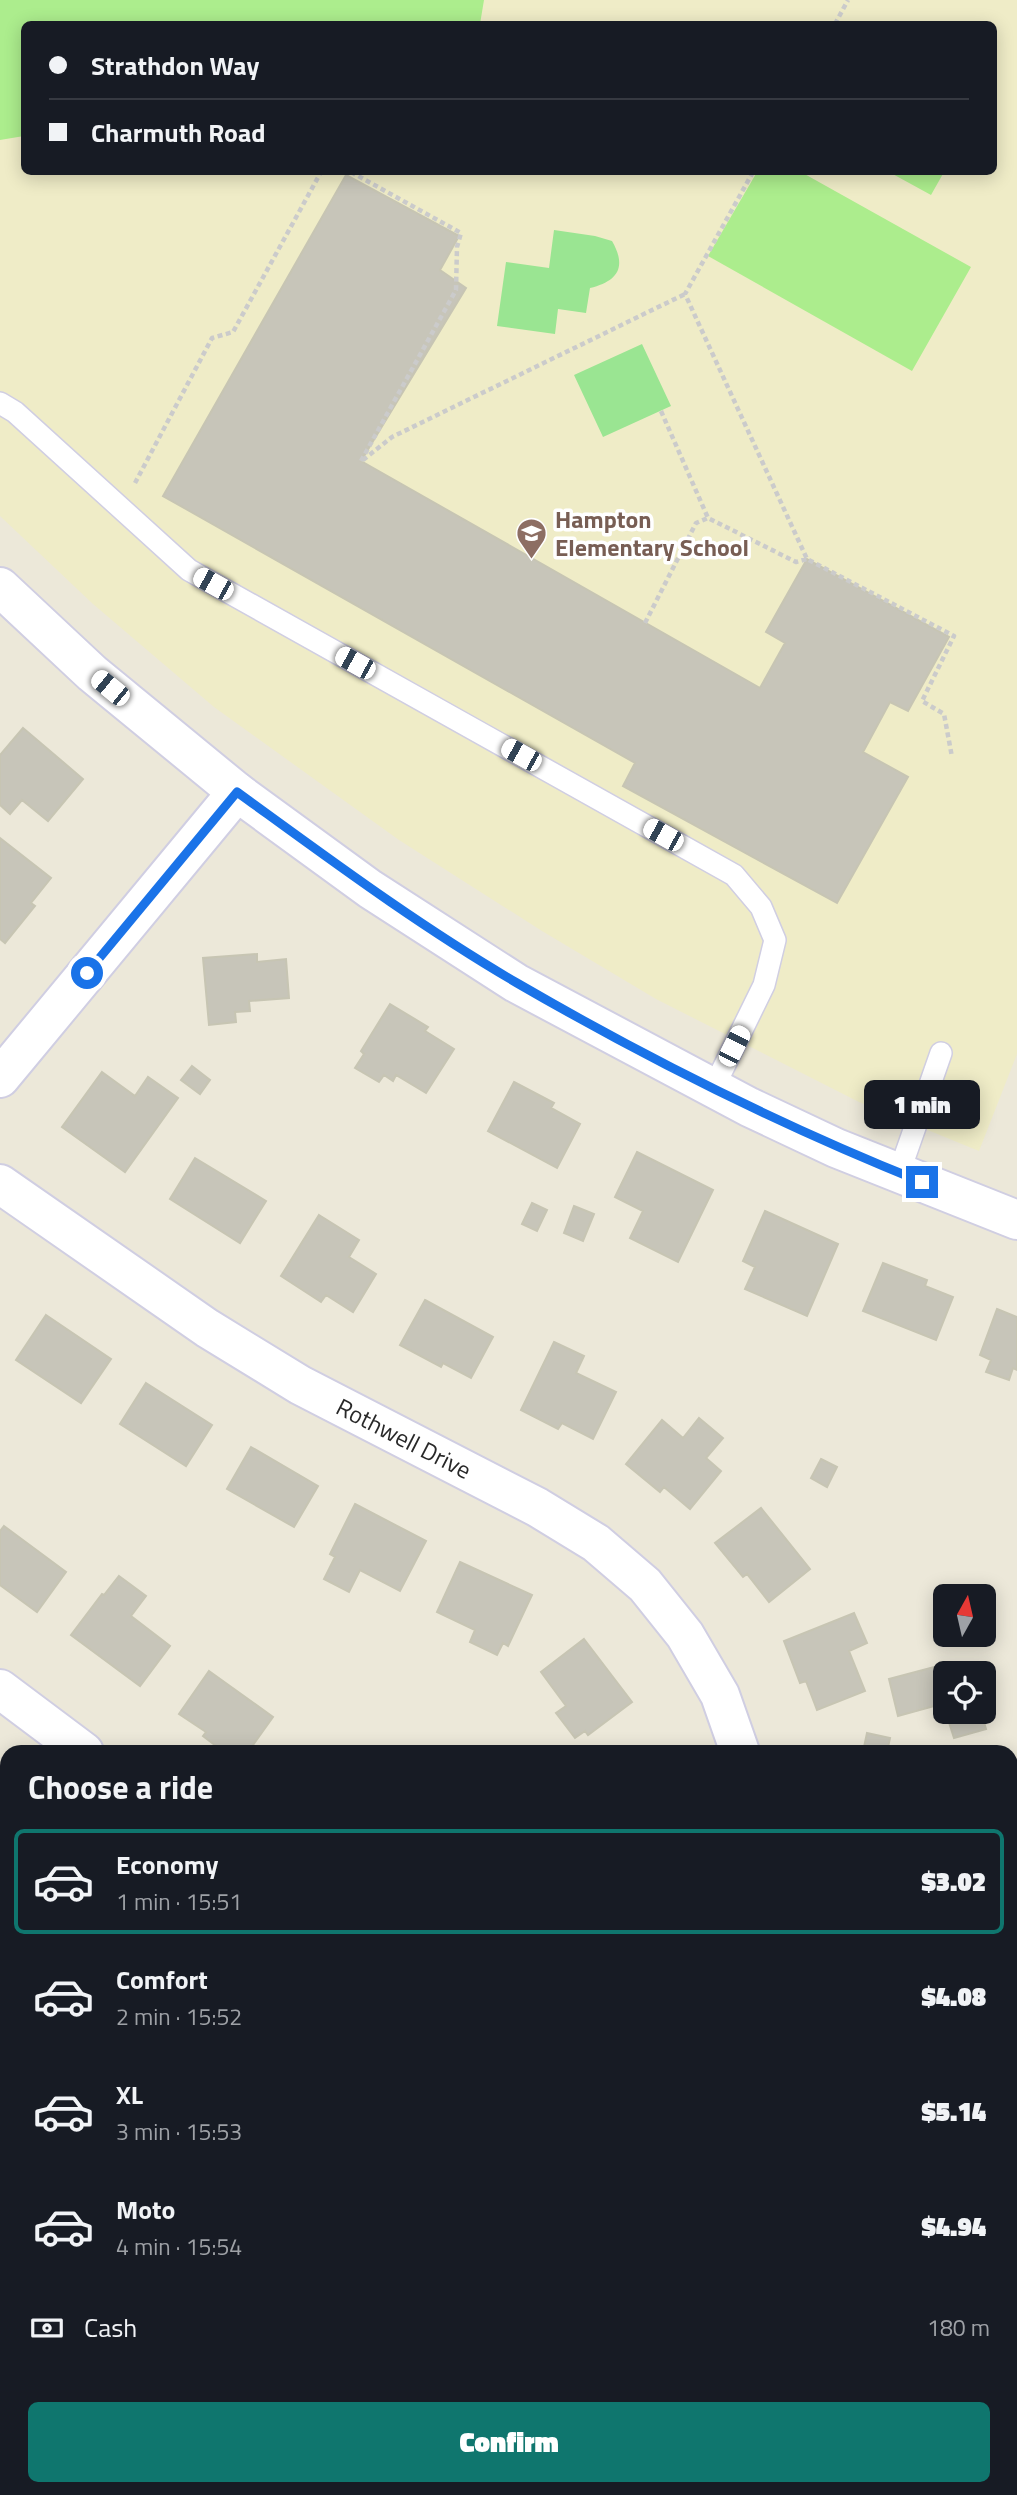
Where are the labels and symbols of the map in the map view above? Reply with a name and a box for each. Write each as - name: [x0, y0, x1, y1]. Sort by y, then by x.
- place label: Hampton Elementary School: [555, 501, 749, 565]
- school or university icon: Hampton Elementary School: [515, 516, 549, 560]
- car: [190, 565, 237, 603]
- car: [332, 644, 379, 682]
- car: [88, 667, 133, 709]
- car: [498, 736, 545, 774]
- car: [640, 816, 687, 854]
- route start: [71, 957, 103, 989]
- car: [716, 1023, 753, 1069]
- callout: 1 min: [864, 1080, 980, 1130]
- route end: [906, 1166, 938, 1198]
- street label: Rothwell Drive: [330, 1388, 478, 1488]
- north arrow: [933, 1584, 996, 1647]

